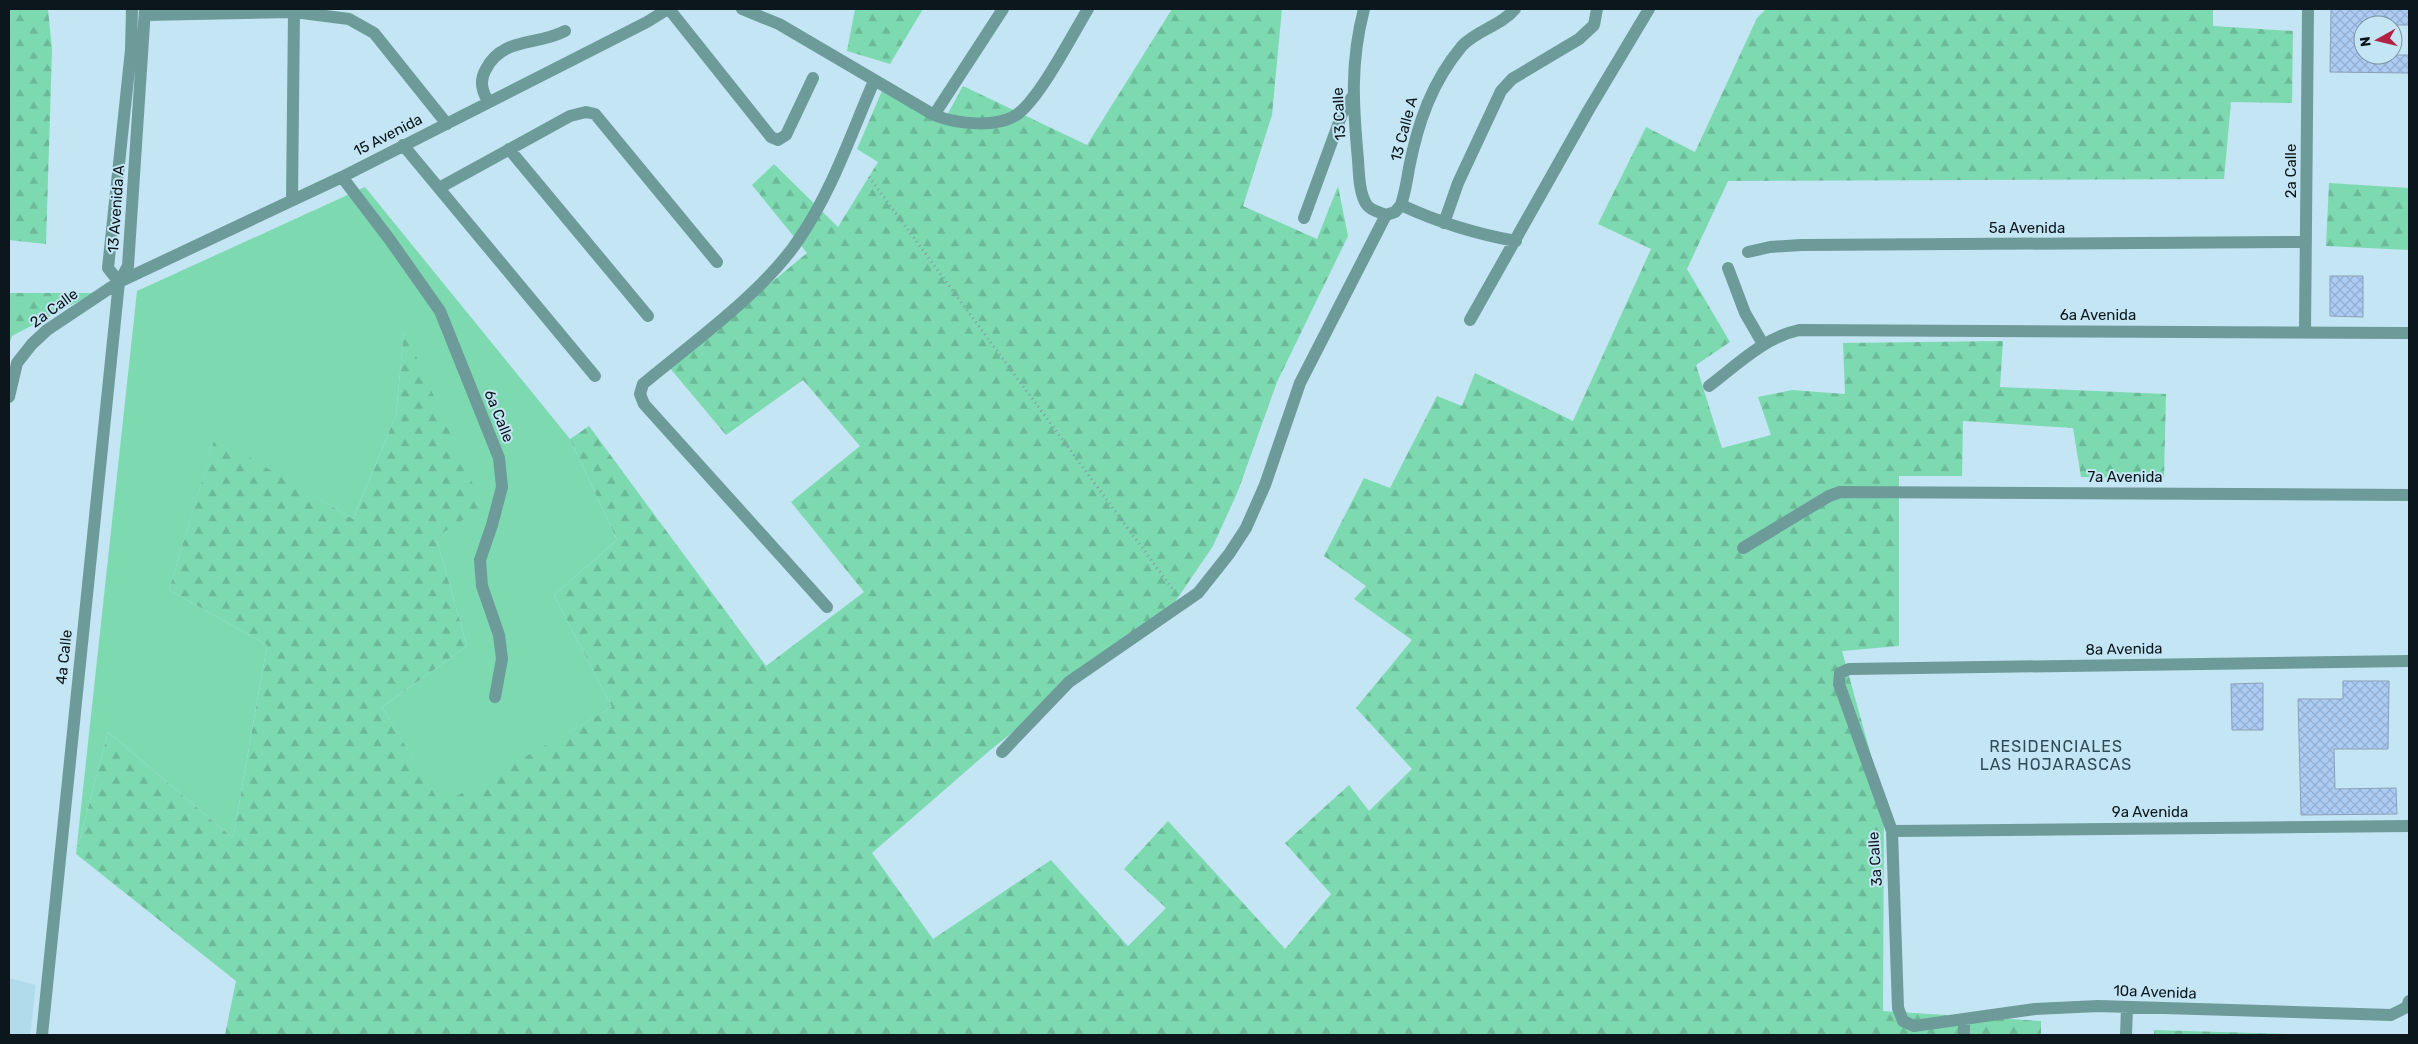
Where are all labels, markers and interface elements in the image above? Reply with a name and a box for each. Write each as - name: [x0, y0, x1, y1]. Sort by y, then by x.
- north arrow: [2353, 15, 2403, 65]
- text: N: [2357, 36, 2375, 48]
- street label: 13 Calle: [1329, 87, 1349, 141]
- street label: 13 Calle A: [1387, 95, 1421, 163]
- street label: 15 Avenida: [351, 110, 425, 160]
- street label: 2a Calle: [2282, 144, 2300, 198]
- street label: 13 Avenida A: [104, 164, 128, 254]
- street label: 5a Avenida: [1989, 219, 2065, 237]
- street label: 2a Calle: [27, 285, 81, 331]
- street label: 6a Avenida: [2060, 306, 2136, 324]
- street label: 6a Calle: [480, 387, 518, 445]
- street label: 7a Avenida: [2087, 468, 2163, 486]
- street label: 4a Calle: [52, 629, 76, 685]
- street label: 8a Avenida: [2085, 639, 2163, 659]
- district label: RESIDENCIALES LAS HOJARASCAS: [1980, 737, 2132, 774]
- street label: 9a Avenida: [2112, 803, 2188, 821]
- street label: 3a Calle: [1864, 831, 1886, 887]
- street label: 10a Avenida: [2113, 982, 2197, 1002]

